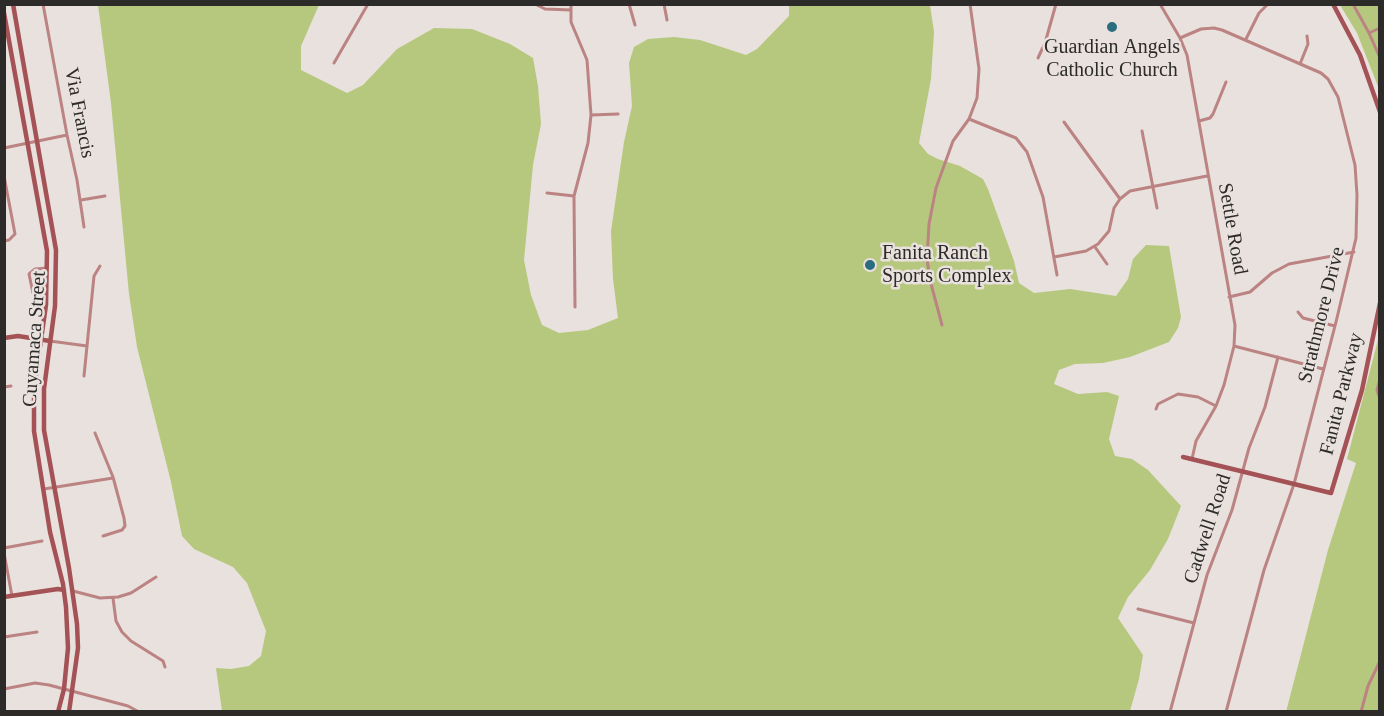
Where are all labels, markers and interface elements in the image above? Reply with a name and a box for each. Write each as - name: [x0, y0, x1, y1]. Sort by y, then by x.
- marker: Guardian Angels Catholic Church: [1105, 20, 1119, 34]
- place label: Guardian Angels Catholic Church: [1044, 36, 1180, 83]
- street label: Via Francis: [58, 66, 100, 160]
- street label: Settle Road: [1212, 181, 1252, 277]
- place label: Fanita Ranch Sports Complex: [882, 242, 1011, 289]
- street label: Strathmore Drive: [1293, 244, 1351, 386]
- marker: Fanita Ranch Sports Complex: [863, 258, 877, 272]
- street label: Cuyamaca Street: [18, 270, 52, 408]
- street label: Fanita Parkway: [1315, 330, 1369, 458]
- street label: Cadwell Road: [1179, 471, 1237, 587]

